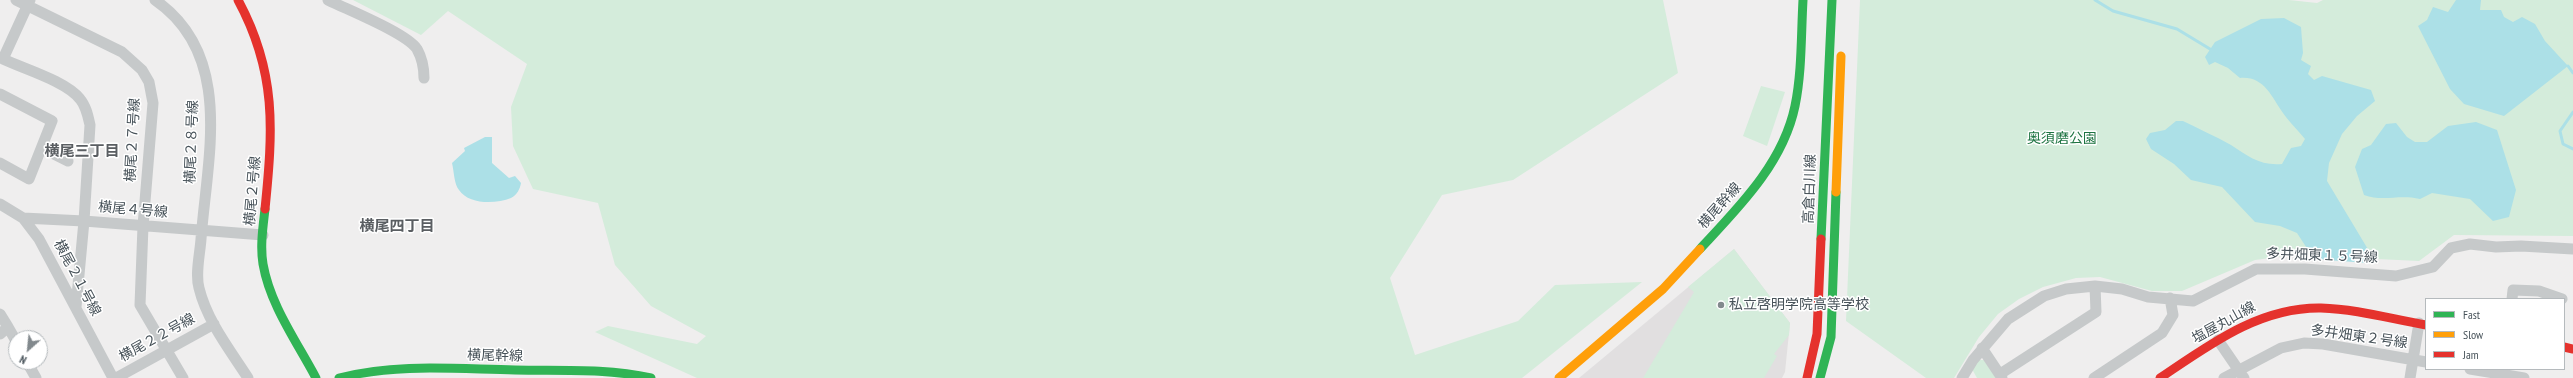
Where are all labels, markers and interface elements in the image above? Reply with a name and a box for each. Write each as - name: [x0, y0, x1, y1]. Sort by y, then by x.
- street label: 横尾２７号線: [122, 98, 144, 182]
- street label: 横尾２８号線: [182, 100, 202, 184]
- park label: 奥須磨公園: [2027, 131, 2097, 147]
- district label: 横尾三丁目: [45, 143, 119, 161]
- street label: 高倉白川線: [1800, 154, 1820, 224]
- street label: 横尾２号線: [242, 155, 264, 227]
- street label: 横尾幹線: [1695, 180, 1745, 232]
- street label: 横尾４号線: [97, 199, 169, 221]
- district label: 横尾四丁目: [360, 218, 434, 236]
- street label: 横尾２１号線: [50, 237, 104, 319]
- street label: 多井畑東１５号線: [2266, 246, 2378, 266]
- place label: 私立啓明学院高等学校: [1729, 297, 1869, 313]
- legend: [2425, 298, 2565, 370]
- street label: 塩屋丸山線: [2189, 299, 2259, 347]
- marker: 私立啓明学院高等学校: [1716, 300, 1726, 310]
- text: Fast: [2463, 307, 2480, 322]
- street label: 横尾２２号線: [116, 310, 198, 366]
- street label: 多井畑東２号線: [2309, 322, 2409, 352]
- text: Slow: [2463, 327, 2483, 342]
- north arrow: [8, 330, 48, 370]
- street label: 横尾幹線: [467, 347, 523, 365]
- text: Jam: [2463, 347, 2479, 362]
- text: N: [17, 352, 29, 367]

